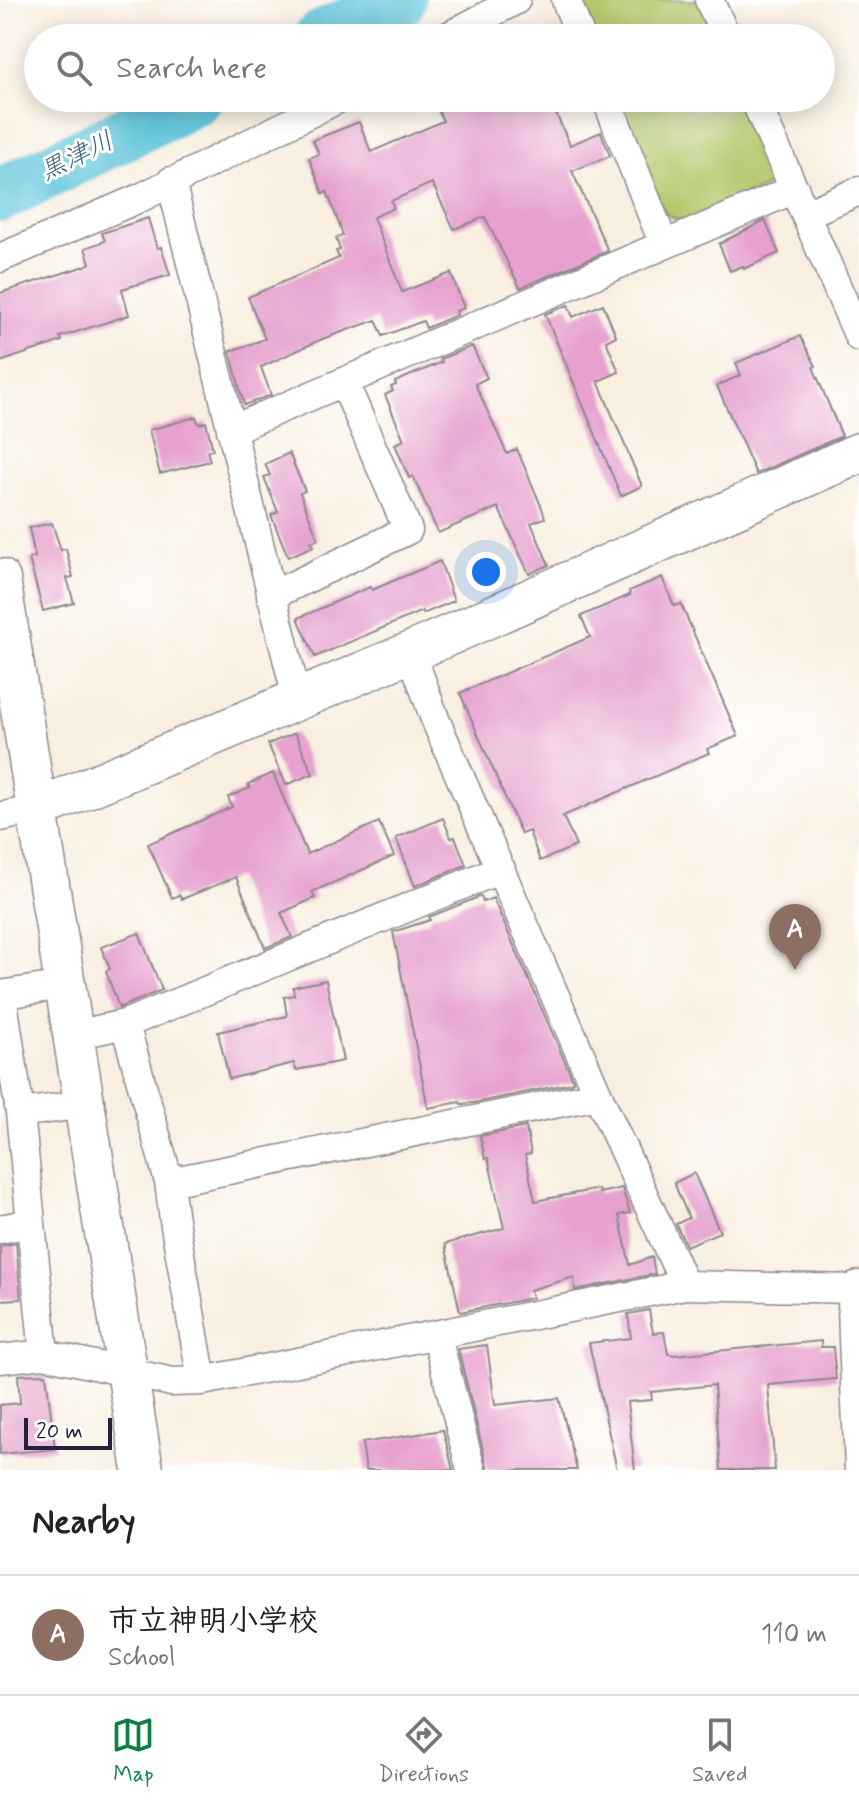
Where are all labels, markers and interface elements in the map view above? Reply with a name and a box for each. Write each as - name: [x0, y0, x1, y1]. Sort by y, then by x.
- search box: [24, 24, 835, 112]
- icon: search: [52, 46, 96, 90]
- text: Search here: [116, 49, 267, 88]
- water label: 黒津川: [34, 125, 120, 189]
- your location: [466, 552, 506, 592]
- pin: A: [769, 904, 821, 970]
- scale bar: [24, 1414, 112, 1450]
- text: 20 m: [36, 1418, 83, 1446]
- text: Nearby: [32, 1500, 136, 1545]
- text: 市立神明小学校: [108, 1602, 318, 1641]
- text: A: [49, 1618, 67, 1652]
- text: 110 m: [761, 1618, 827, 1652]
- text: School: [108, 1641, 175, 1675]
- tab: Map: [111, 1713, 155, 1789]
- tab: Directions: [378, 1713, 469, 1789]
- tab: Saved: [692, 1713, 747, 1789]

